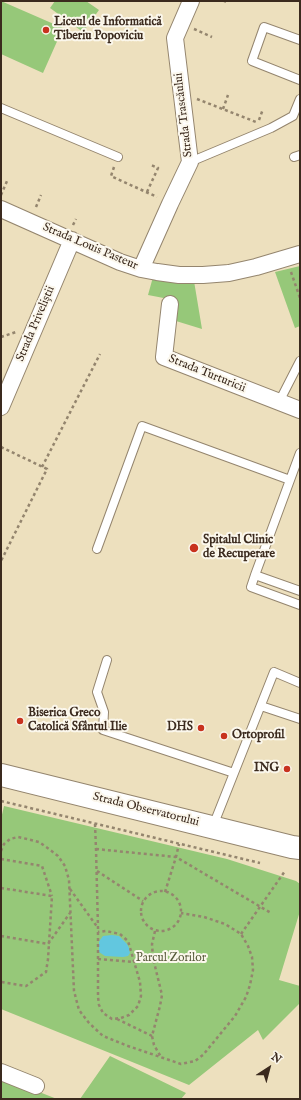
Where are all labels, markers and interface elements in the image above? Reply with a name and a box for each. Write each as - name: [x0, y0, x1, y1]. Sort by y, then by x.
- place label: Liceul de Informatică Tiberiu Popoviciu: [54, 16, 162, 44]
- marker: Liceul de Informatică Tiberiu Popoviciu: [41, 25, 51, 35]
- street label: Strada Trascăului: [172, 72, 196, 158]
- street label: Strada Louis Pasteur: [40, 220, 140, 274]
- street label: Strada Priveliștii: [14, 284, 58, 364]
- street label: Strada Turturicii: [166, 352, 248, 396]
- place label: Spitalul Clinic de Recuperare: [203, 534, 275, 562]
- marker: Spitalul Clinic de Recuperare: [188, 542, 200, 554]
- place label: Biserica Greco Catolică Sfântul Ilie: [28, 707, 127, 735]
- marker: Biserica Greco Catolică Sfântul Ilie: [15, 716, 25, 726]
- place label: DHS: [167, 721, 193, 735]
- marker: DHS: [196, 723, 206, 733]
- place label: Ortoprofil: [232, 729, 285, 743]
- marker: Ortoprofil: [219, 731, 229, 741]
- place label: ING: [254, 762, 279, 776]
- marker: ING: [282, 764, 292, 774]
- street label: Strada Observatorului: [91, 790, 201, 830]
- park label: Parcul Zorilor: [136, 952, 206, 966]
- north arrow: [249, 1048, 289, 1088]
- text: N: [268, 1050, 284, 1067]

